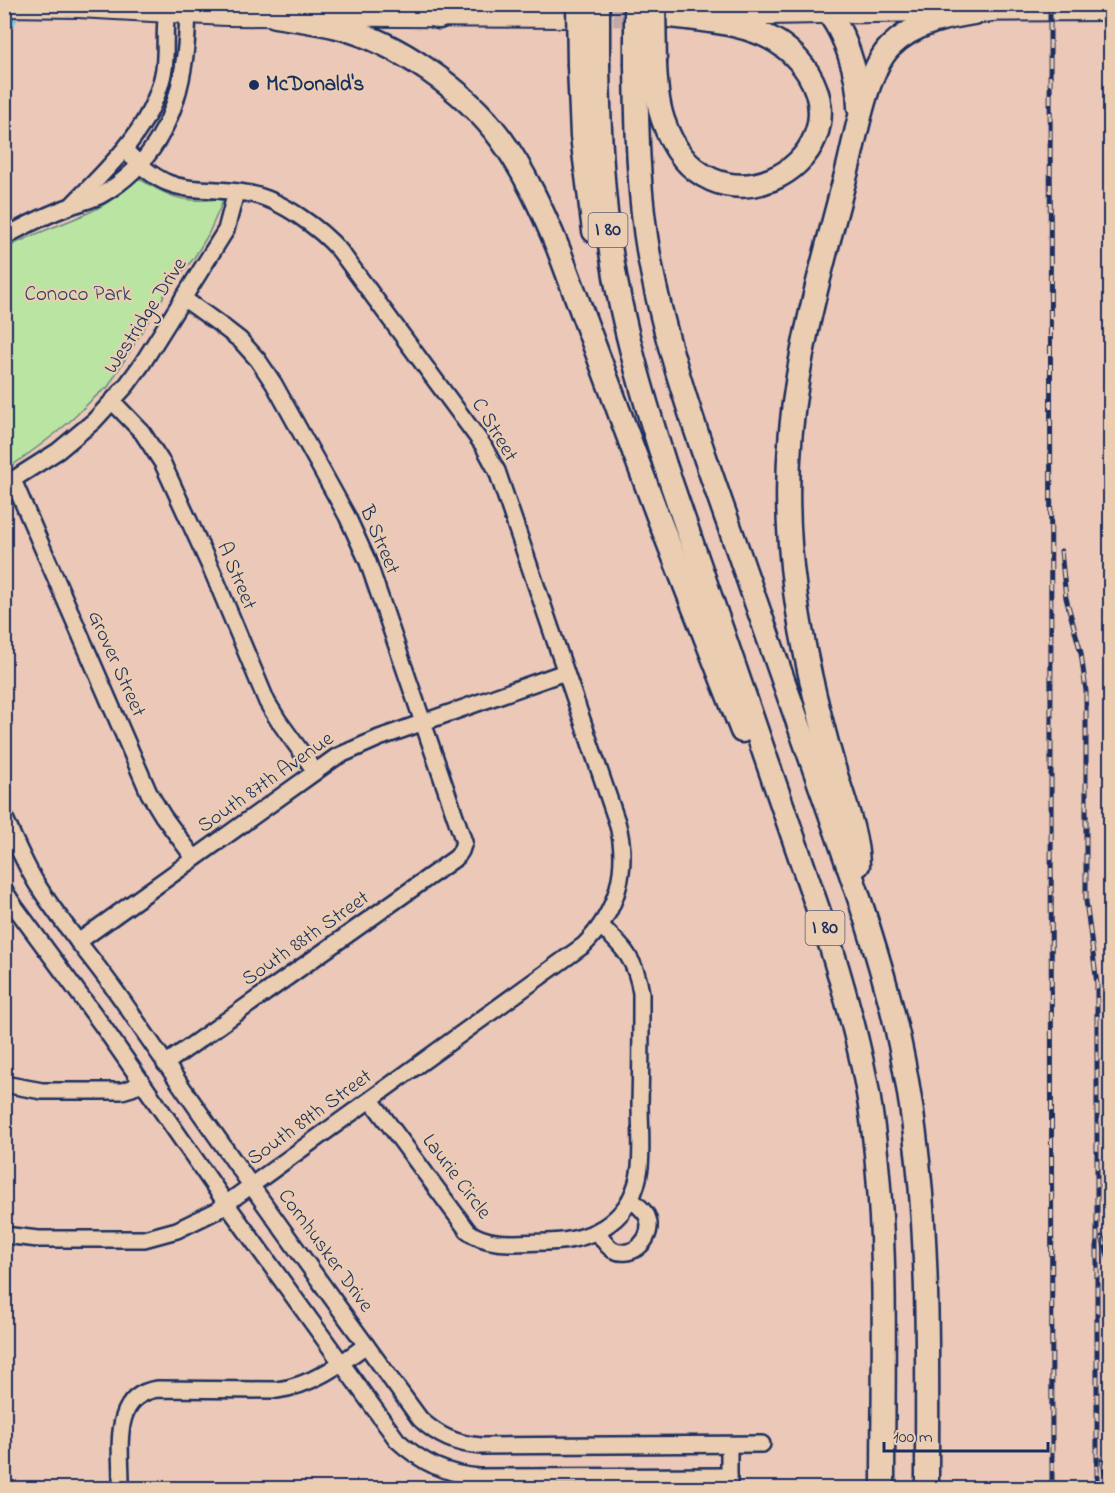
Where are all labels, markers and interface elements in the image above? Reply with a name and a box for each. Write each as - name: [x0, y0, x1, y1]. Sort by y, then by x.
- place label: McDonald's: [266, 70, 365, 100]
- marker: McDonald's: [247, 78, 261, 92]
- road number: I 80: [588, 213, 628, 247]
- street label: Westridge Drive: [97, 251, 197, 381]
- park label: Conoco Park: [24, 280, 132, 310]
- street label: C Street: [463, 392, 525, 468]
- street label: B Street: [351, 500, 407, 579]
- street label: A Street: [208, 537, 264, 615]
- street label: Grover Street: [79, 606, 153, 722]
- street label: South 87th Avenue: [192, 724, 341, 841]
- street label: South 88th Street: [236, 884, 376, 994]
- road number: I 80: [806, 911, 844, 945]
- street label: South 89th Street: [241, 1062, 379, 1174]
- street label: Laurie Circle: [414, 1128, 498, 1226]
- street label: Cornhusker Drive: [270, 1183, 380, 1319]
- scale bar: [884, 1415, 1048, 1453]
- text: 100 m: [893, 1425, 933, 1451]

